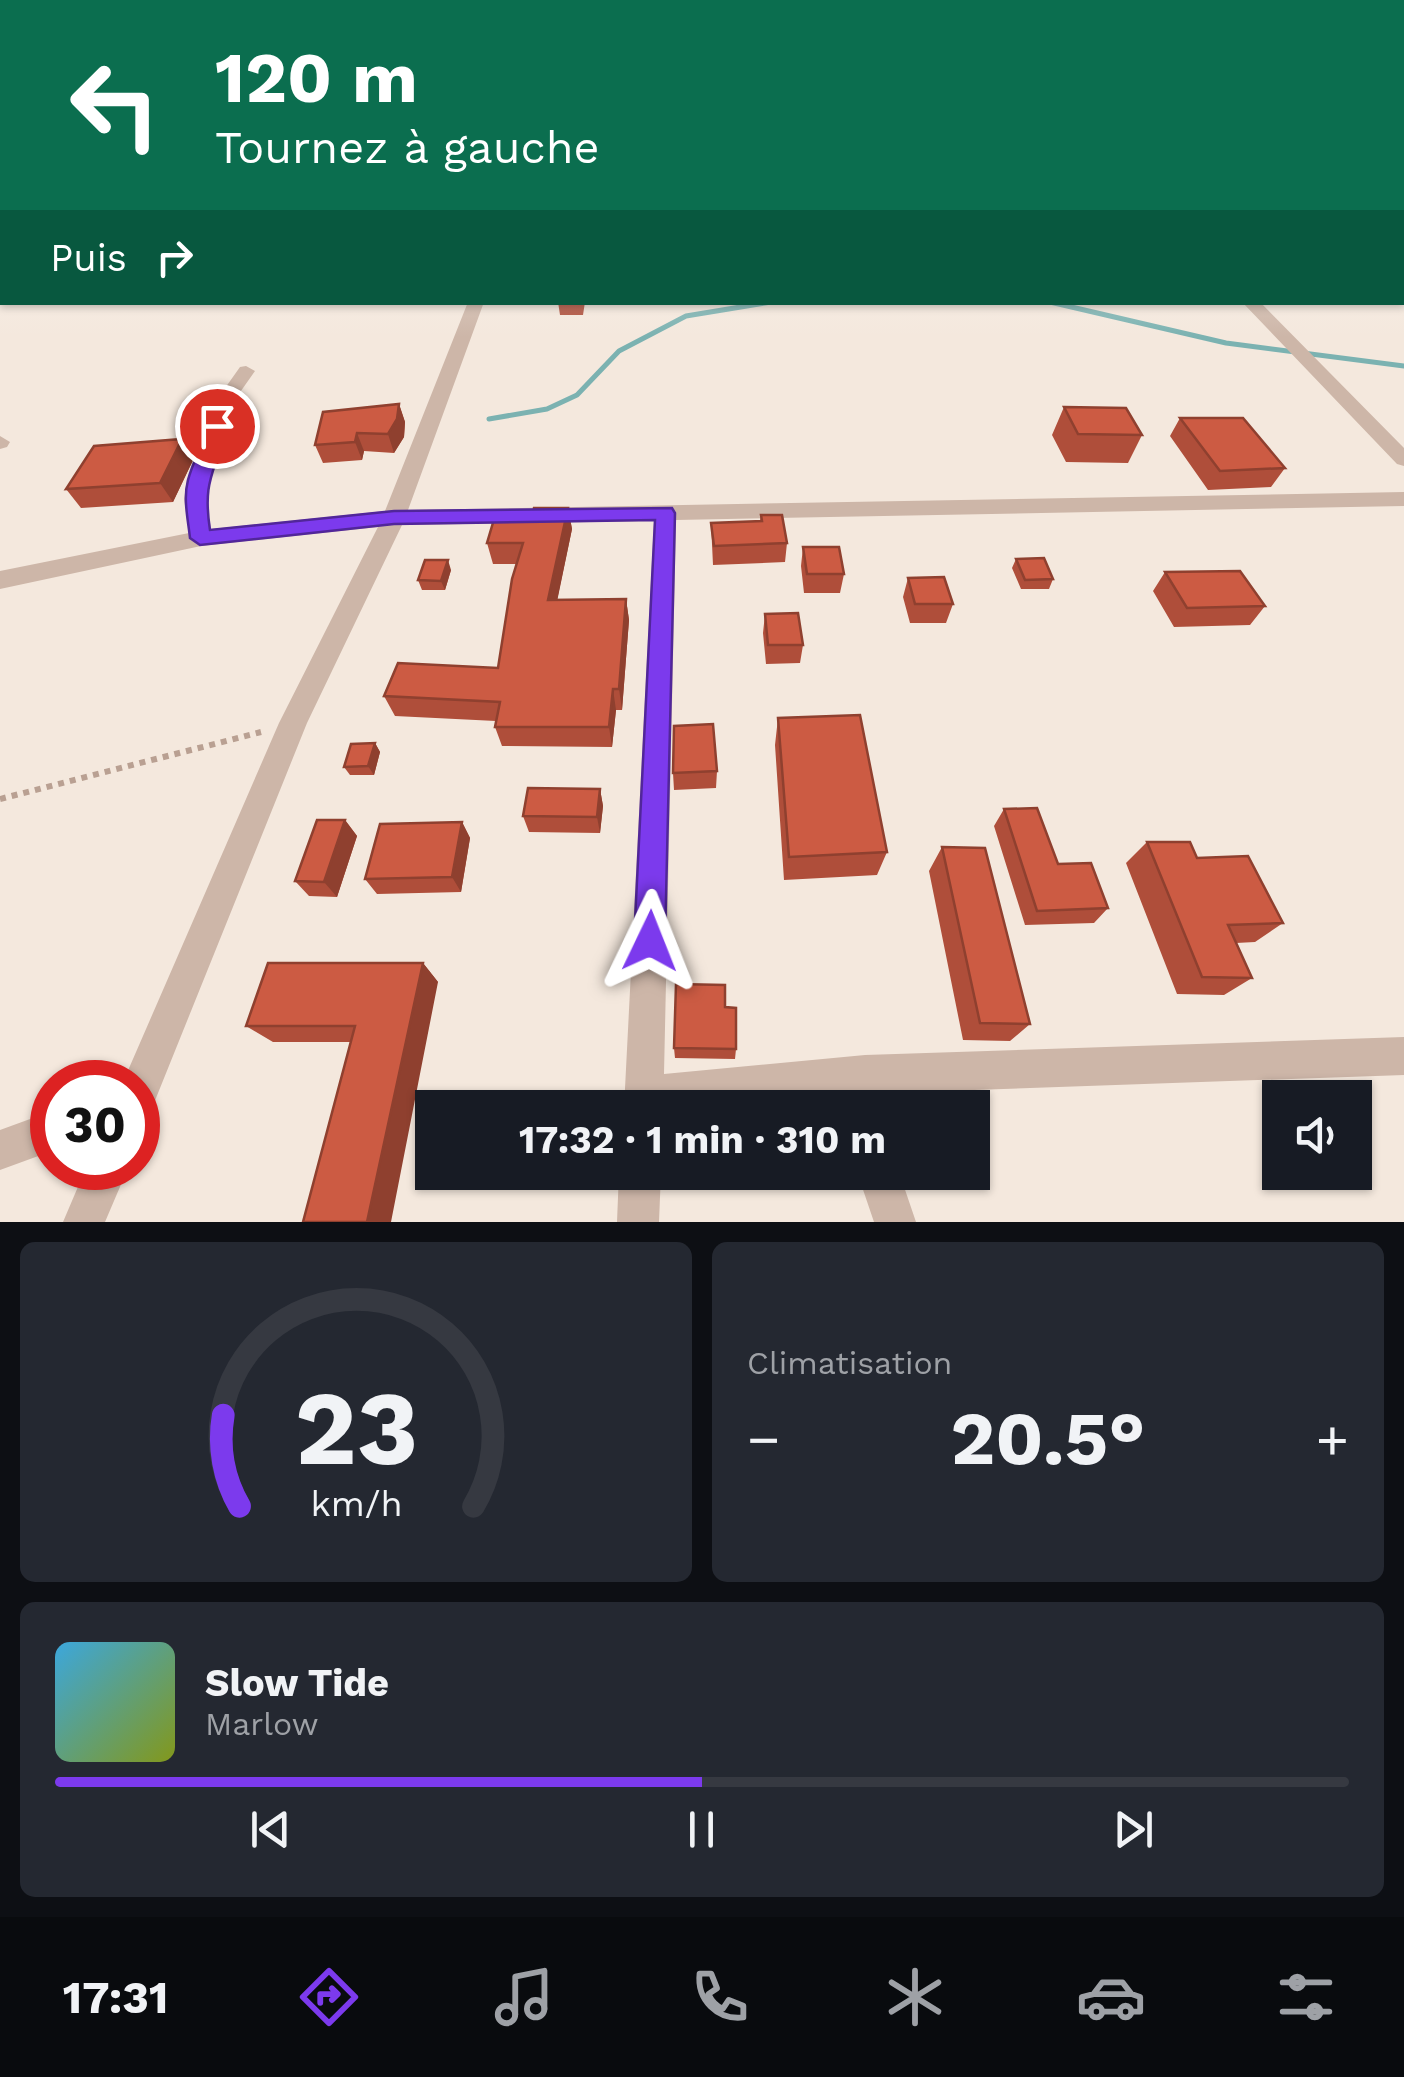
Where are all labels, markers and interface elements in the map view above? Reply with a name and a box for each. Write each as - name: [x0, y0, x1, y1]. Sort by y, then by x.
- text: 120 m: [215, 37, 418, 119]
- icon: left: [50, 40, 180, 170]
- text: Tournez à gauche: [215, 121, 600, 174]
- icon: right: [147, 230, 202, 285]
- text: Puis: [50, 236, 127, 280]
- pin: [175, 384, 260, 469]
- icon: arrive: [190, 399, 245, 454]
- position arrow: [598, 889, 702, 993]
- speed limit sign: 30: [30, 1060, 160, 1190]
- map controls: [1262, 1080, 1372, 1190]
- button: sound: [1262, 1080, 1372, 1190]
- text: 17:32 · 1 min · 310 m: [519, 1118, 886, 1162]
- text: Climatisation: [747, 1344, 952, 1382]
- text: 23: [294, 1367, 418, 1489]
- text: 20.5°: [951, 1394, 1145, 1482]
- text: −: [747, 1407, 780, 1471]
- text: +: [1316, 1407, 1349, 1471]
- text: km/h: [310, 1483, 402, 1525]
- text: Slow Tide: [205, 1661, 389, 1705]
- text: Marlow: [205, 1705, 319, 1743]
- icon: previous: [243, 1802, 298, 1857]
- icon: pause: [674, 1802, 729, 1857]
- icon: next: [1106, 1802, 1161, 1857]
- icon: directions: [294, 1962, 364, 2032]
- icon: music: [489, 1962, 559, 2032]
- icon: phone: [685, 1962, 755, 2032]
- icon: climate: [880, 1962, 950, 2032]
- icon: car: [1076, 1962, 1146, 2032]
- icon: filters: [1271, 1962, 1341, 2032]
- text: 17:31: [63, 1971, 168, 2024]

